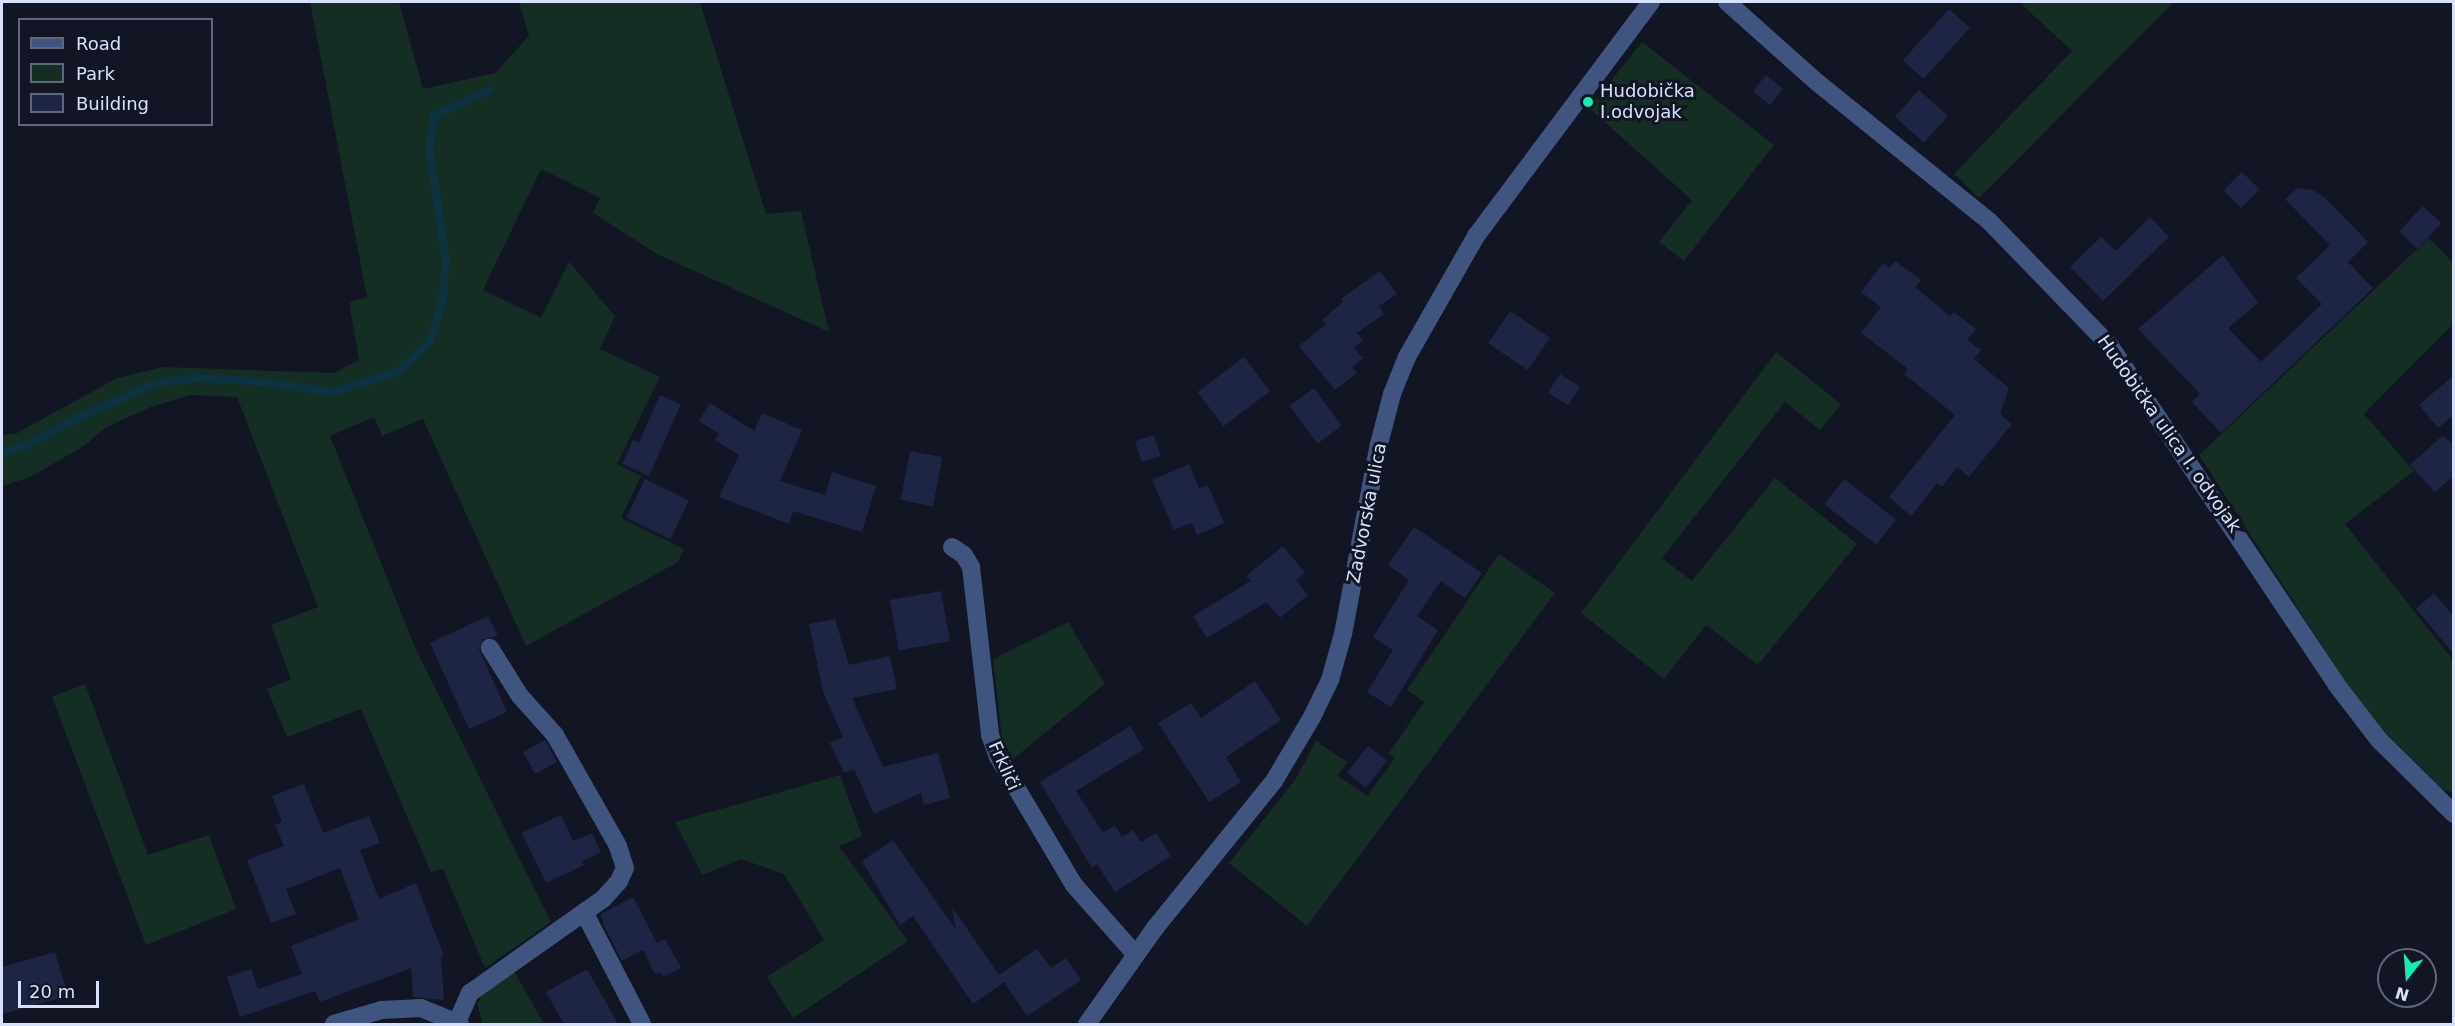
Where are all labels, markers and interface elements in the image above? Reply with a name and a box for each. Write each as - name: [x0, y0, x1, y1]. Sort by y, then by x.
- legend: [18, 18, 213, 126]
- text: Road: [76, 33, 121, 54]
- text: Park: [76, 63, 115, 84]
- place label: Hudobička I.odvojak: [1600, 81, 1695, 124]
- text: Building: [76, 93, 149, 114]
- marker: Hudobička I.odvojak: [1581, 95, 1595, 109]
- street label: Hudobička ulica I. odvojak: [2092, 331, 2246, 537]
- street label: Zadvorska ulica: [1343, 441, 1391, 585]
- street label: Frkliči: [984, 738, 1024, 794]
- north arrow: [2377, 948, 2437, 1008]
- scale bar: [21, 969, 102, 1007]
- text: 20 m: [29, 981, 75, 1002]
- text: N: [2393, 983, 2411, 1005]

